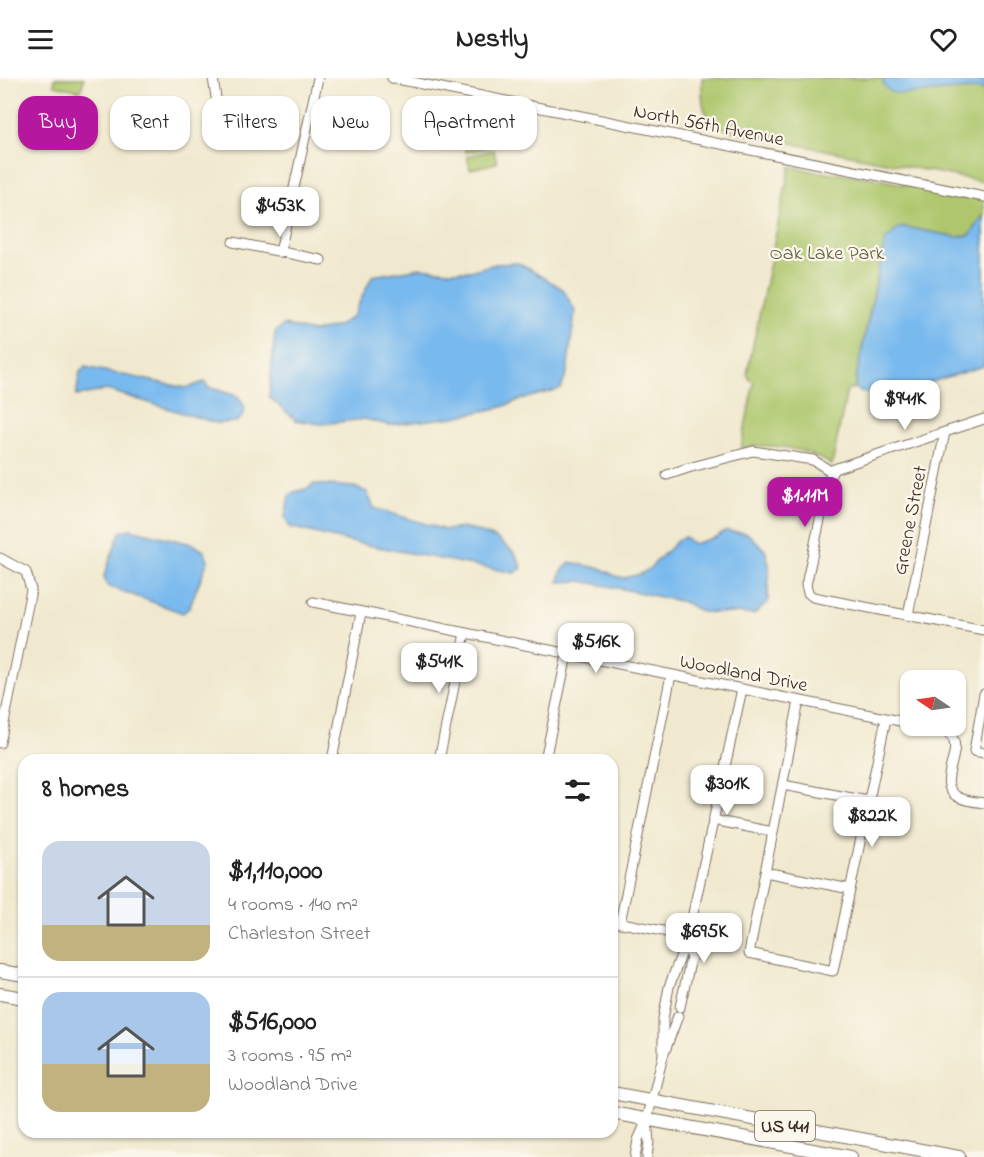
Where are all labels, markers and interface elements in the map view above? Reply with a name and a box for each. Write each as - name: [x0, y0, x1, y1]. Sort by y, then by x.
- text: Nestly: [456, 20, 528, 59]
- icon: menu: [24, 23, 57, 56]
- icon: heart: [927, 23, 960, 56]
- chip: Buy: [18, 96, 98, 150]
- chip: Rent: [110, 96, 190, 150]
- chip: Filters: [202, 96, 299, 150]
- chip: New: [311, 96, 390, 150]
- chip: Apartment: [402, 96, 537, 150]
- street label: North 56th Avenue: [631, 98, 786, 155]
- pin: $453K: [238, 187, 322, 238]
- text: $453K: [255, 192, 305, 221]
- park label: Oak Lake Park: [770, 240, 885, 269]
- pin: $941K: [863, 380, 947, 431]
- text: $941K: [884, 385, 926, 414]
- street label: Greene Street: [887, 463, 936, 578]
- pin: $1.11M: [756, 477, 854, 528]
- text: $1.11M: [781, 482, 829, 511]
- pin: $516K: [554, 623, 638, 674]
- text: $516K: [572, 628, 620, 657]
- pin: $541K: [397, 643, 481, 694]
- text: $541K: [415, 648, 463, 677]
- street label: Woodland Drive: [677, 648, 810, 701]
- north arrow: [900, 670, 966, 736]
- map controls: [900, 670, 966, 736]
- pin: $301K: [685, 765, 769, 816]
- text: $301K: [704, 770, 750, 799]
- text: 8 homes: [42, 771, 129, 809]
- icon: filters: [561, 774, 594, 807]
- pin: $822K: [830, 797, 914, 848]
- text: $822K: [847, 802, 897, 831]
- text: $1,110,000: [228, 853, 322, 891]
- icon: home: [90, 865, 162, 937]
- text: 4 rooms · 140 m²: [228, 891, 358, 920]
- pin: $695K: [662, 913, 746, 964]
- text: $695K: [680, 918, 728, 947]
- text: Charleston Street: [228, 920, 370, 949]
- text: $516,000: [228, 1004, 316, 1042]
- icon: home: [90, 1016, 162, 1088]
- text: 3 rooms · 95 m²: [228, 1042, 352, 1071]
- text: Woodland Drive: [228, 1071, 358, 1100]
- road number: US 441: [755, 1111, 815, 1141]

